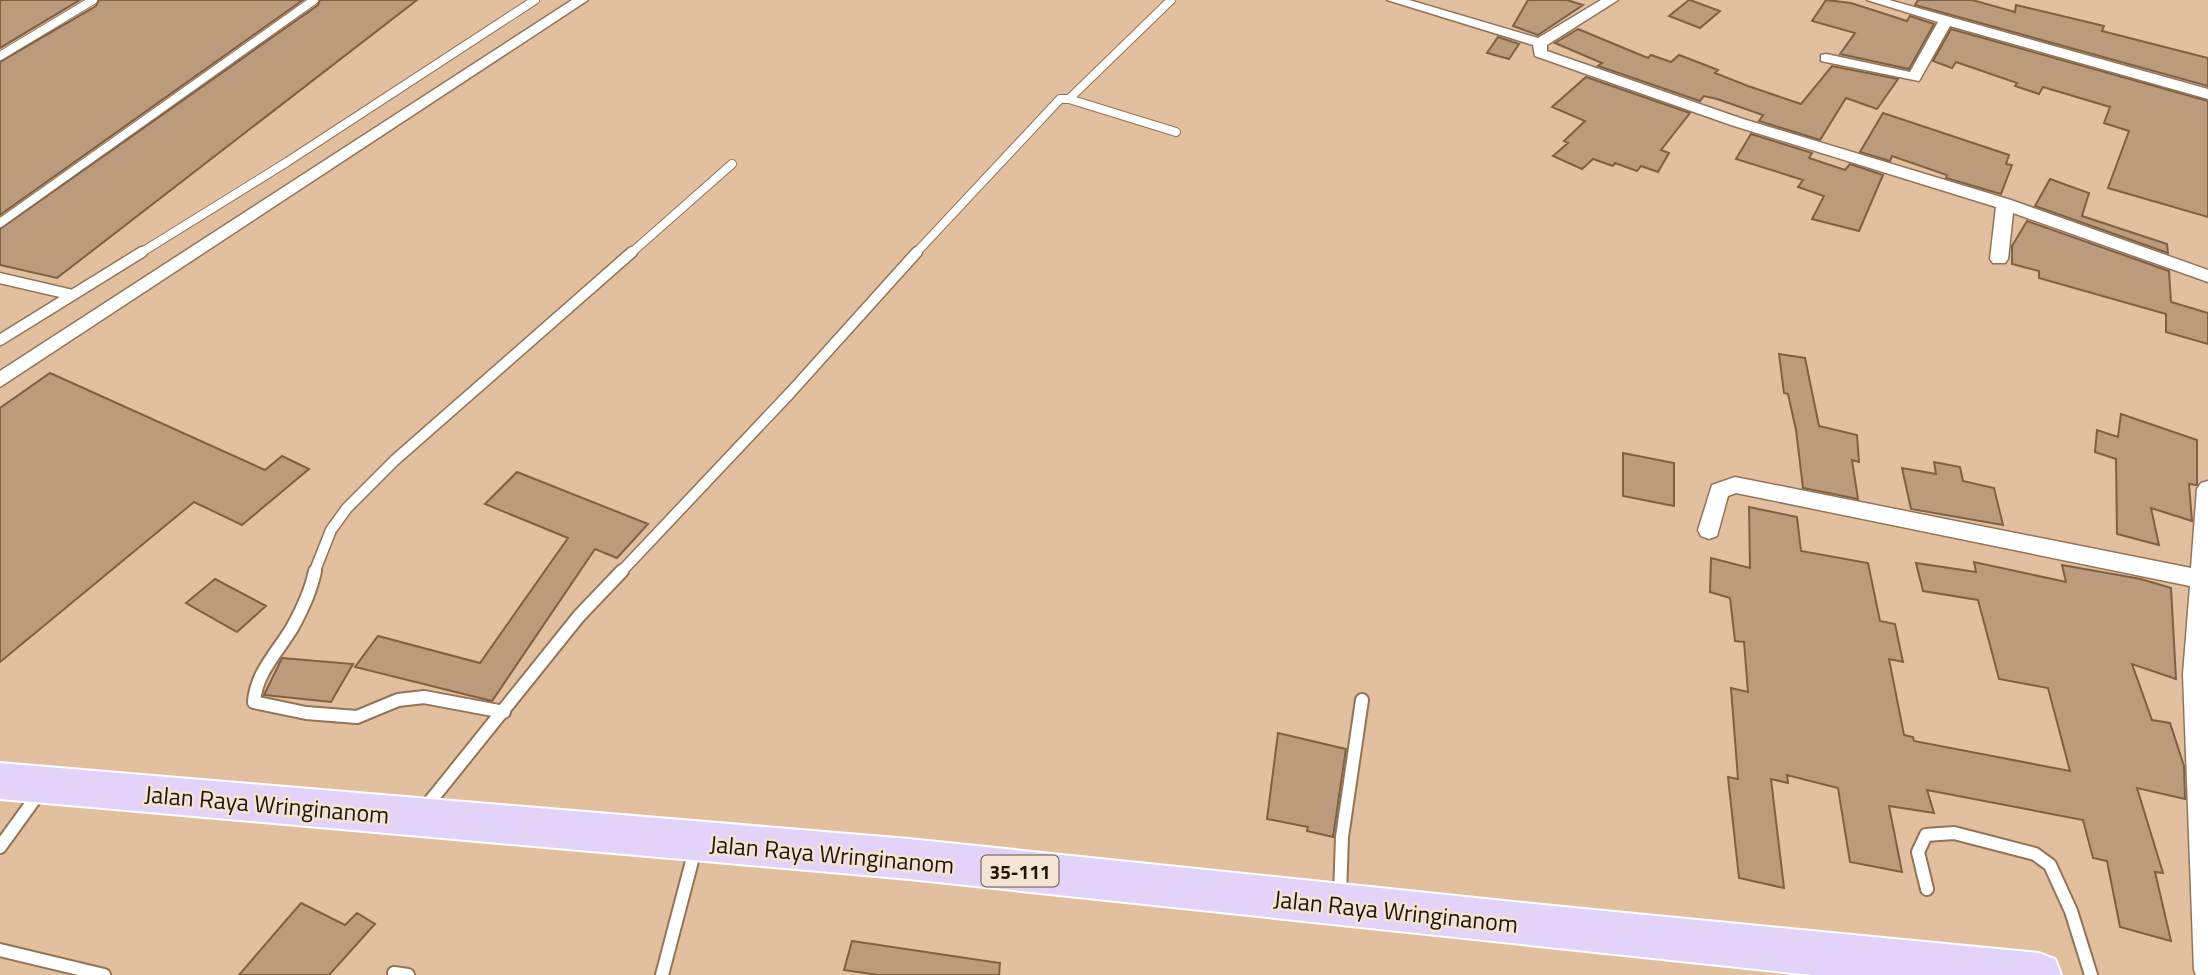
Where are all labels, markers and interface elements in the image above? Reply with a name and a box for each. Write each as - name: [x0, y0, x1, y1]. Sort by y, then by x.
- street label: Jalan Raya Wringinanom: [143, 775, 391, 833]
- street label: Jalan Raya Wringinanom: [708, 825, 956, 883]
- road number: 35-111: [982, 856, 1058, 886]
- street label: Jalan Raya Wringinanom: [1272, 880, 1520, 942]

